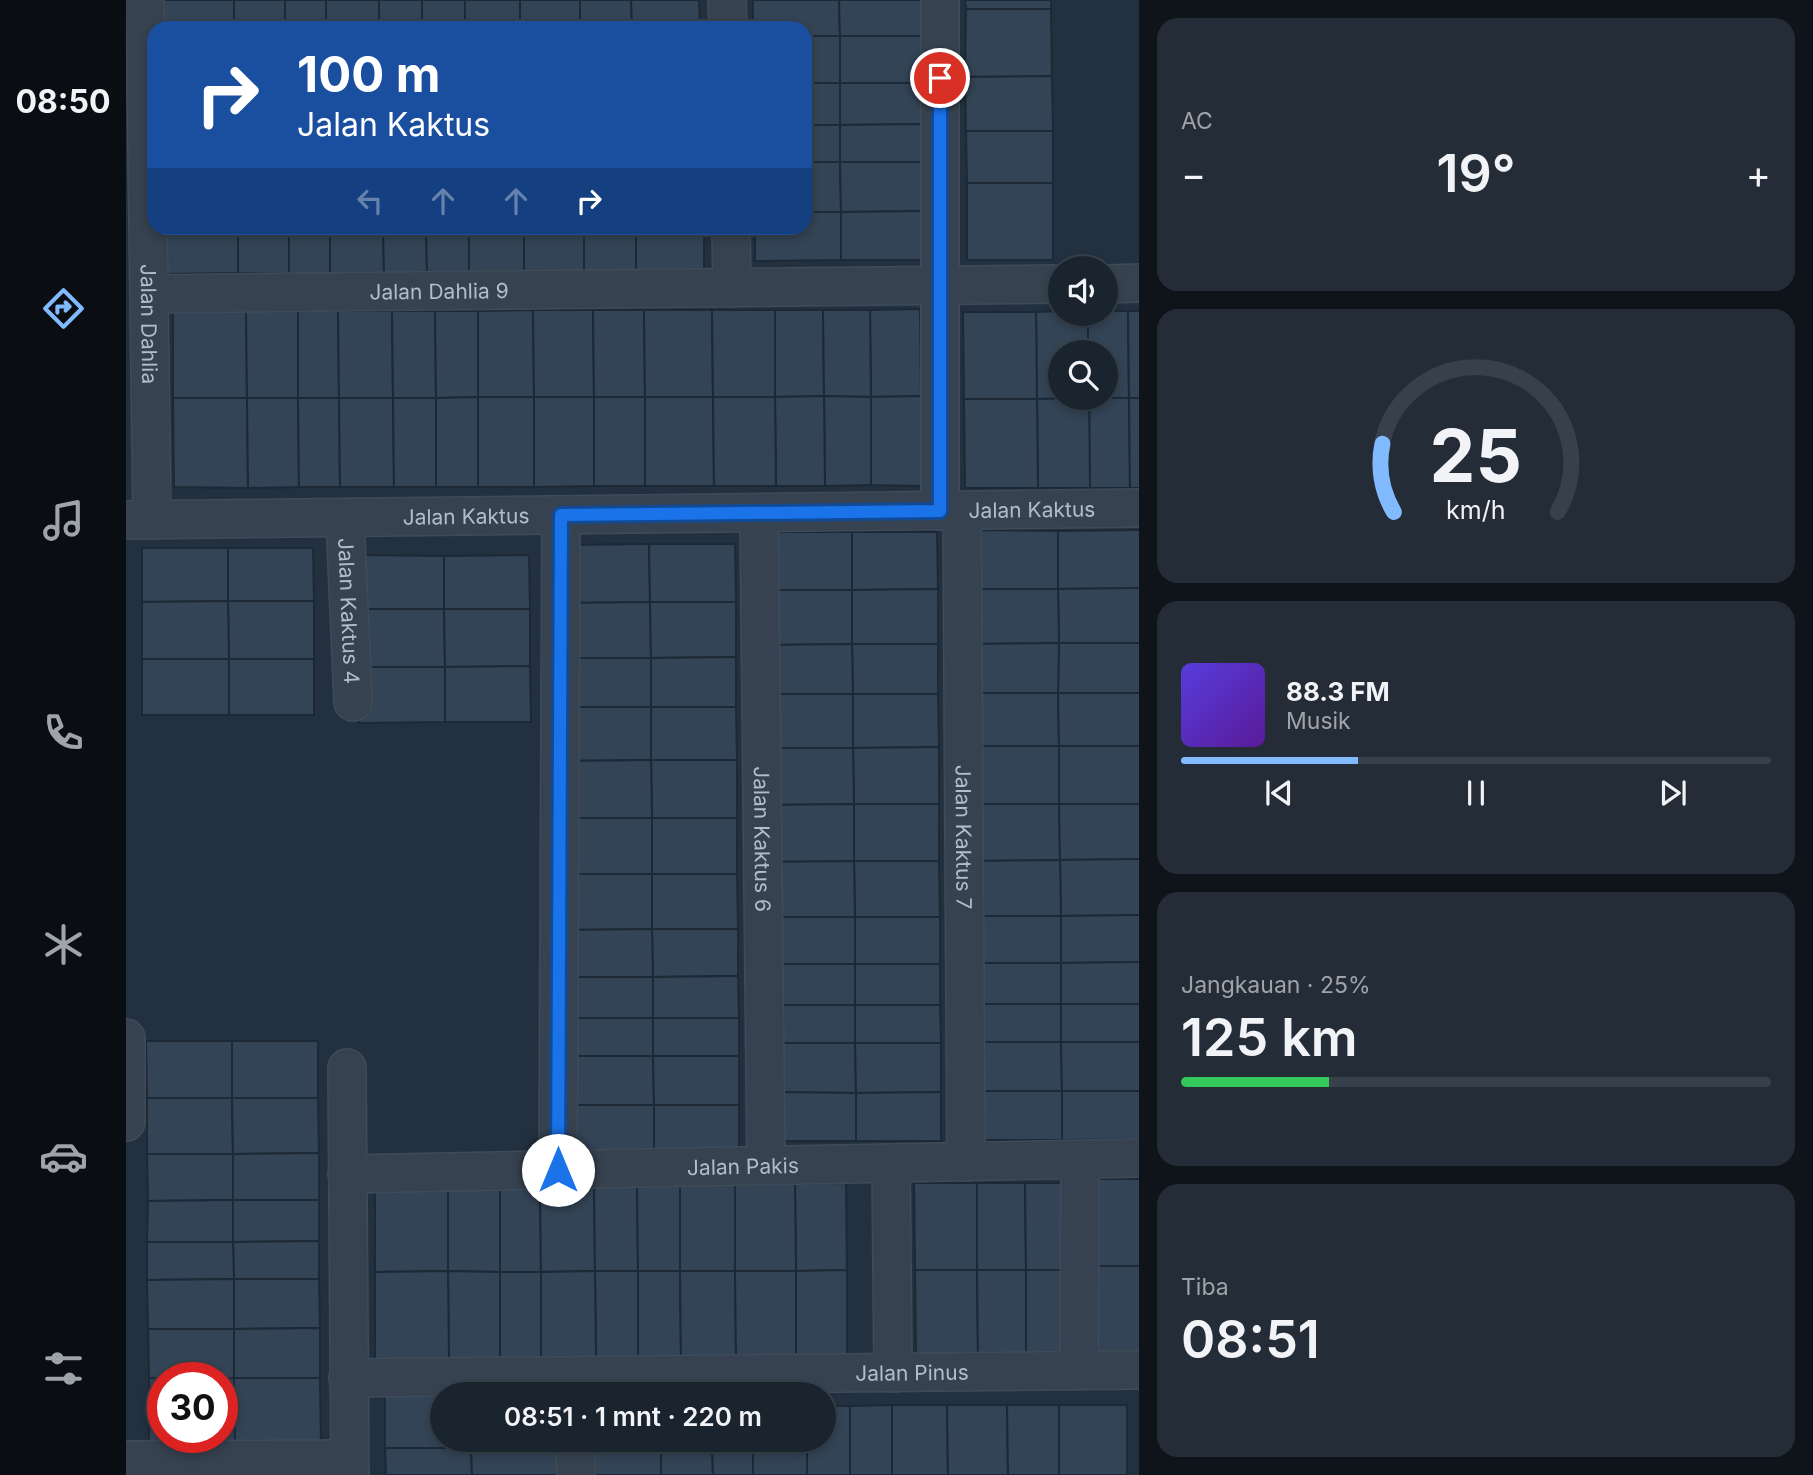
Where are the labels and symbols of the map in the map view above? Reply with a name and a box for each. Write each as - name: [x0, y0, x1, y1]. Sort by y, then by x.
- pin: [910, 48, 970, 108]
- street label: Jalan Dahlia: [136, 264, 163, 384]
- street label: Jalan Dahlia 9: [369, 278, 509, 304]
- street label: Jalan Kaktus: [968, 496, 1096, 523]
- street label: Jalan Kaktus: [402, 503, 530, 529]
- street label: Jalan Kaktus 4: [333, 537, 365, 685]
- street label: Jalan Kaktus 7: [951, 765, 977, 909]
- street label: Jalan Kaktus 6: [749, 766, 776, 912]
- position arrow: [521, 1133, 595, 1207]
- street label: Jalan Pakis: [687, 1152, 799, 1180]
- street label: Jalan Pinus: [855, 1359, 969, 1385]
- speed limit sign: 30: [147, 1362, 238, 1453]

